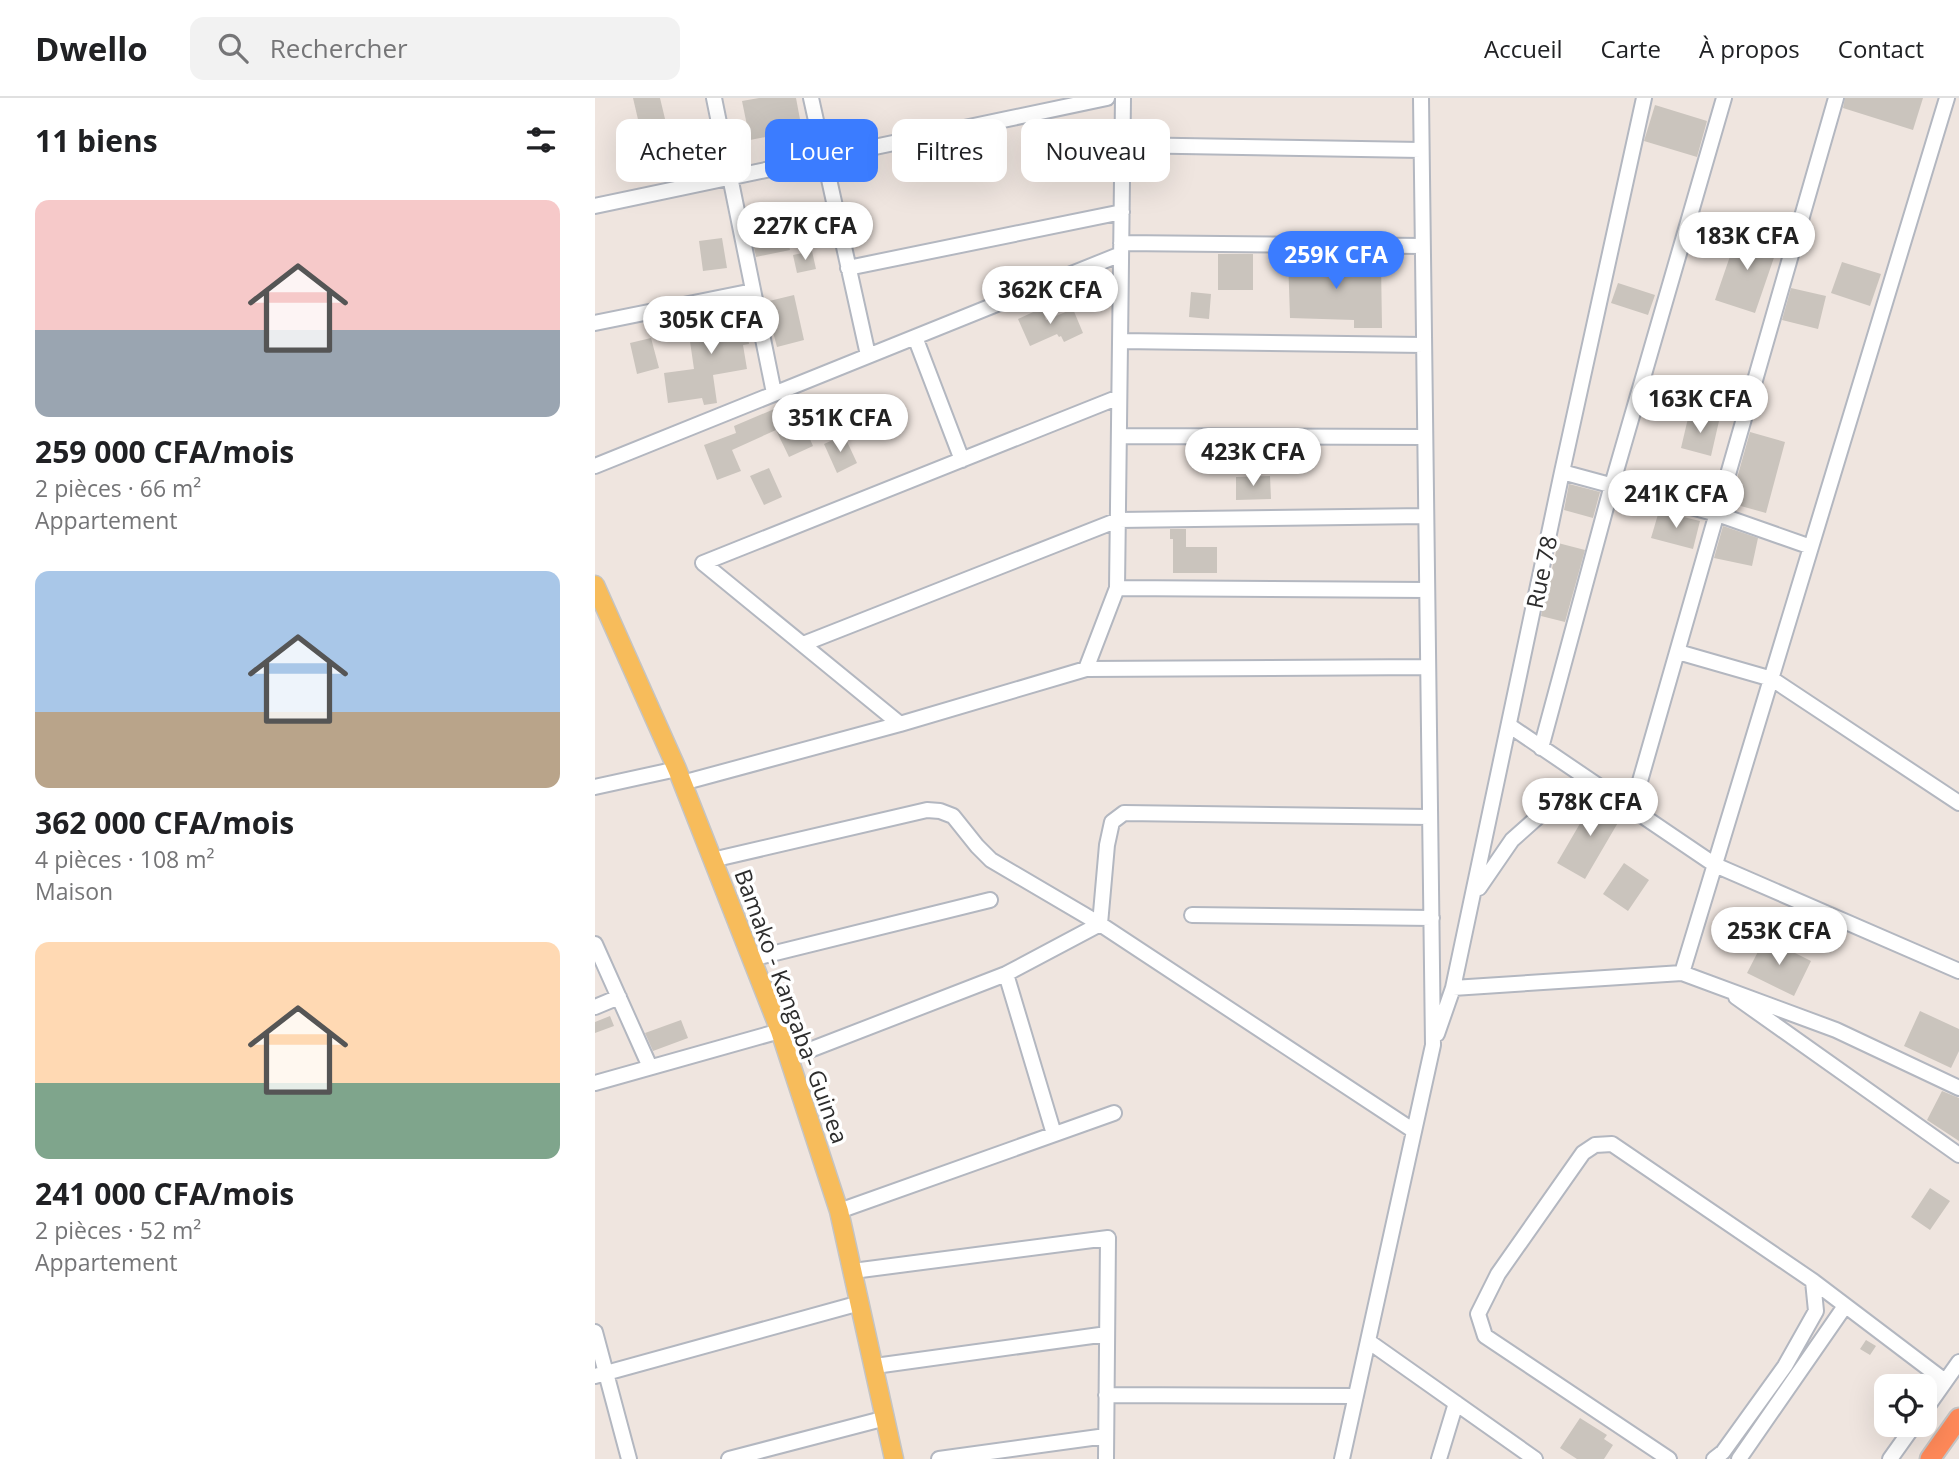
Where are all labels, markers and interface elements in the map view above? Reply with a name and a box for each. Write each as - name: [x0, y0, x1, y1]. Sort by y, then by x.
- search box: [190, 17, 680, 80]
- text: Dwello: [35, 26, 148, 71]
- icon: search: [214, 29, 252, 67]
- text: Rechercher: [270, 30, 408, 66]
- text: Accueil: [1484, 32, 1563, 65]
- text: Carte: [1601, 32, 1661, 65]
- text: À propos: [1699, 32, 1800, 65]
- text: Contact: [1838, 32, 1924, 65]
- chip: Acheter: [616, 119, 751, 182]
- chip: Louer: [765, 119, 878, 182]
- chip: Filtres: [892, 119, 1007, 182]
- chip: Nouveau: [1021, 119, 1170, 182]
- text: 11 biens: [35, 120, 158, 161]
- icon: filters: [522, 121, 560, 159]
- pin: 227K CFA: [733, 202, 877, 262]
- text: 227K CFA: [753, 209, 857, 241]
- pin: 183K CFA: [1675, 212, 1819, 272]
- text: 183K CFA: [1695, 219, 1799, 251]
- pin: 259K CFA: [1264, 232, 1408, 291]
- text: 259K CFA: [1284, 238, 1388, 270]
- icon: home: [235, 245, 361, 371]
- pin: 362K CFA: [978, 266, 1122, 326]
- text: 362K CFA: [998, 273, 1102, 305]
- pin: 305K CFA: [639, 296, 783, 356]
- text: 305K CFA: [659, 303, 763, 335]
- pin: 163K CFA: [1628, 376, 1772, 435]
- text: 163K CFA: [1648, 382, 1752, 414]
- pin: 351K CFA: [768, 394, 912, 454]
- text: 351K CFA: [788, 401, 892, 433]
- pin: 423K CFA: [1181, 428, 1325, 488]
- text: 259 000 CFA/mois: [35, 431, 294, 472]
- text: 423K CFA: [1201, 435, 1305, 467]
- pin: 241K CFA: [1604, 470, 1748, 530]
- text: 2 pièces · 66 m²: [35, 472, 201, 504]
- text: 241K CFA: [1624, 477, 1728, 509]
- text: Appartement: [35, 504, 178, 536]
- street label: Rue 78: [1518, 533, 1564, 611]
- icon: home: [235, 616, 361, 742]
- pin: 578K CFA: [1518, 778, 1662, 838]
- text: 578K CFA: [1538, 785, 1642, 817]
- text: 362 000 CFA/mois: [35, 802, 294, 843]
- text: 4 pièces · 108 m²: [35, 843, 215, 875]
- street label: Bamako - Kangaba- Guinea: [727, 864, 857, 1148]
- text: Maison: [35, 875, 113, 907]
- pin: 253K CFA: [1707, 908, 1851, 967]
- text: 253K CFA: [1727, 914, 1831, 946]
- icon: home: [235, 987, 361, 1113]
- text: 241 000 CFA/mois: [35, 1173, 294, 1214]
- text: 2 pièces · 52 m²: [35, 1214, 201, 1246]
- text: Appartement: [35, 1246, 178, 1278]
- map controls: [1874, 1374, 1937, 1437]
- button: locate: [1874, 1374, 1937, 1437]

